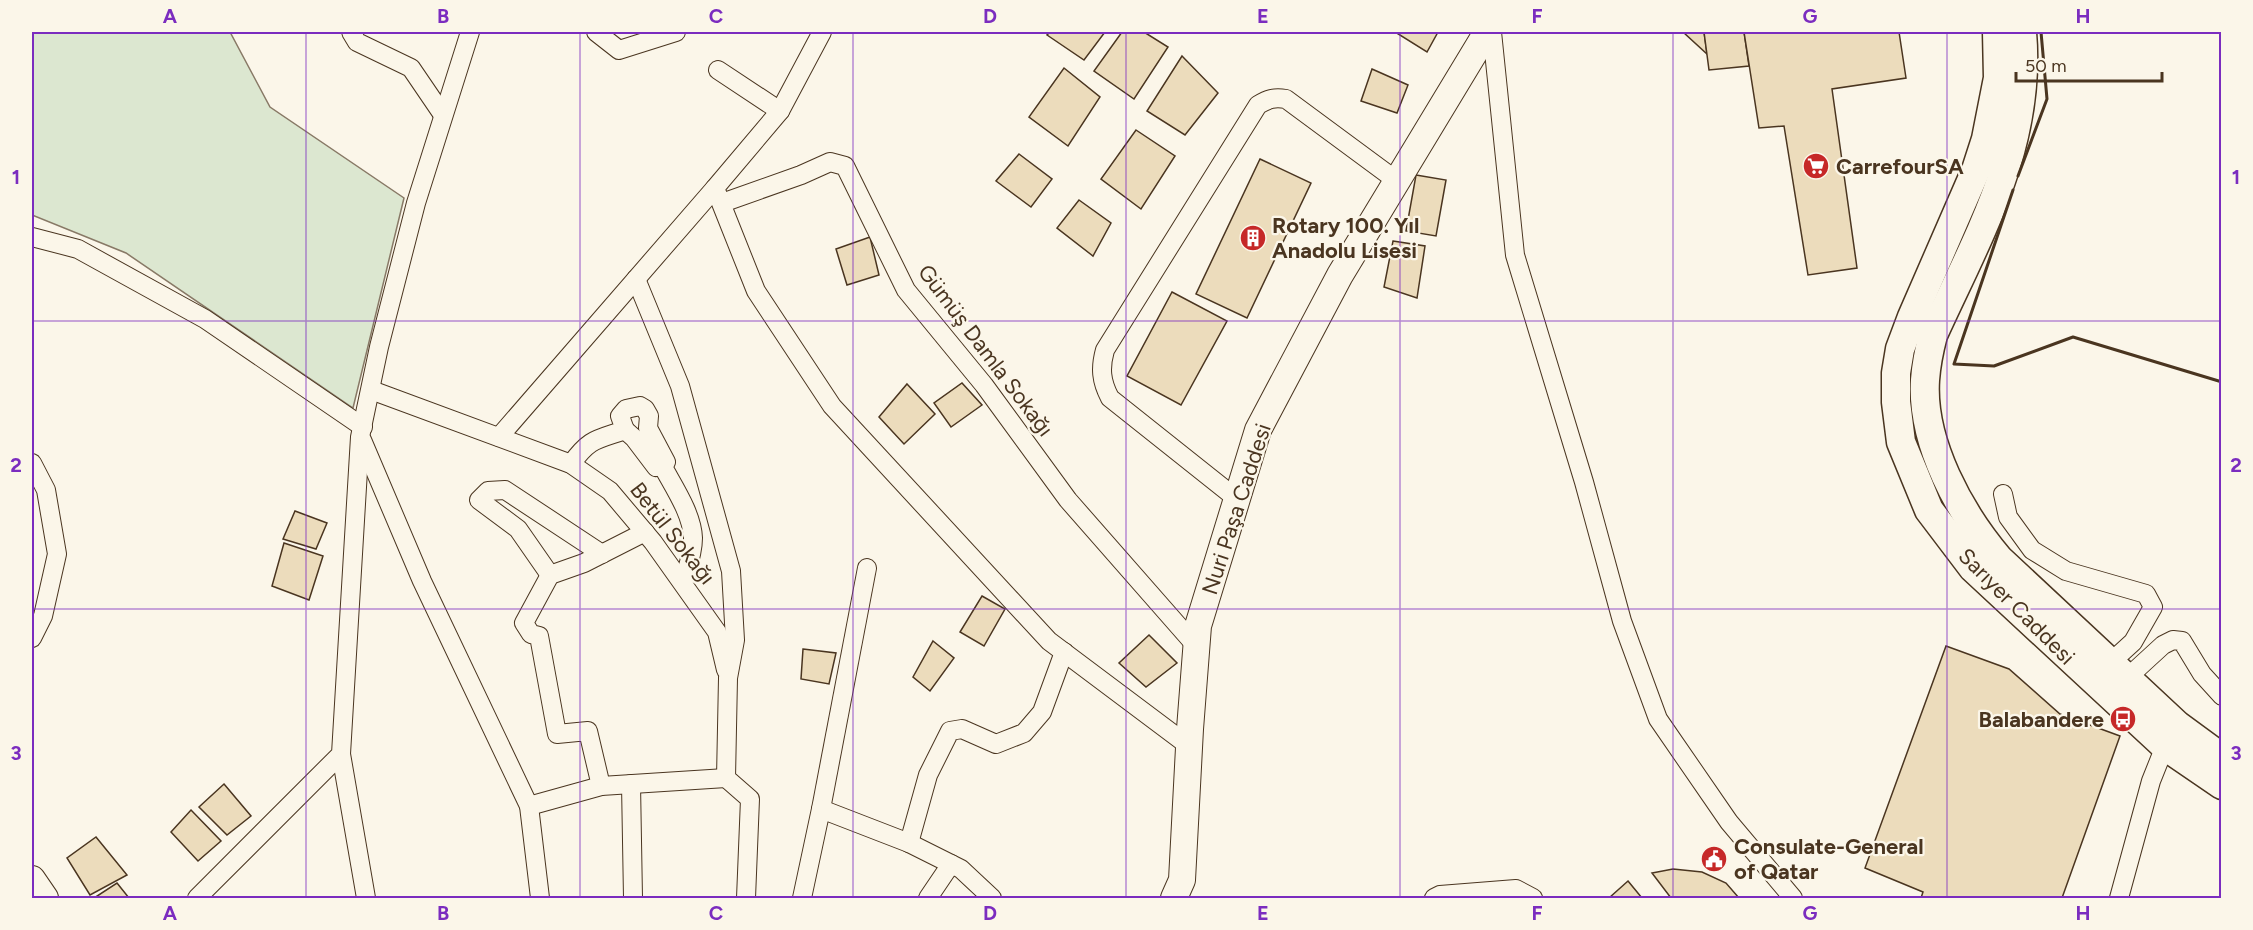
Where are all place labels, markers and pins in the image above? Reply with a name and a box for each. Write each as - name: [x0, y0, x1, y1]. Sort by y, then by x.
- supermarket icon: CarrefourSA: [1801, 151, 1831, 181]
- place label: CarrefourSA: [1836, 153, 1964, 180]
- place label: Rotary 100. Yıl Anadolu Lisesi: [1272, 212, 1420, 264]
- building icon: Rotary 100. Yıl Anadolu Lisesi: [1238, 223, 1268, 253]
- bus stop icon: Balabandere: [2108, 704, 2138, 734]
- place label: Balabandere: [1979, 706, 2104, 733]
- place label: Consulate-General of Qatar: [1734, 833, 1924, 885]
- public building icon: Consulate-General of Qatar: [1699, 844, 1729, 874]

